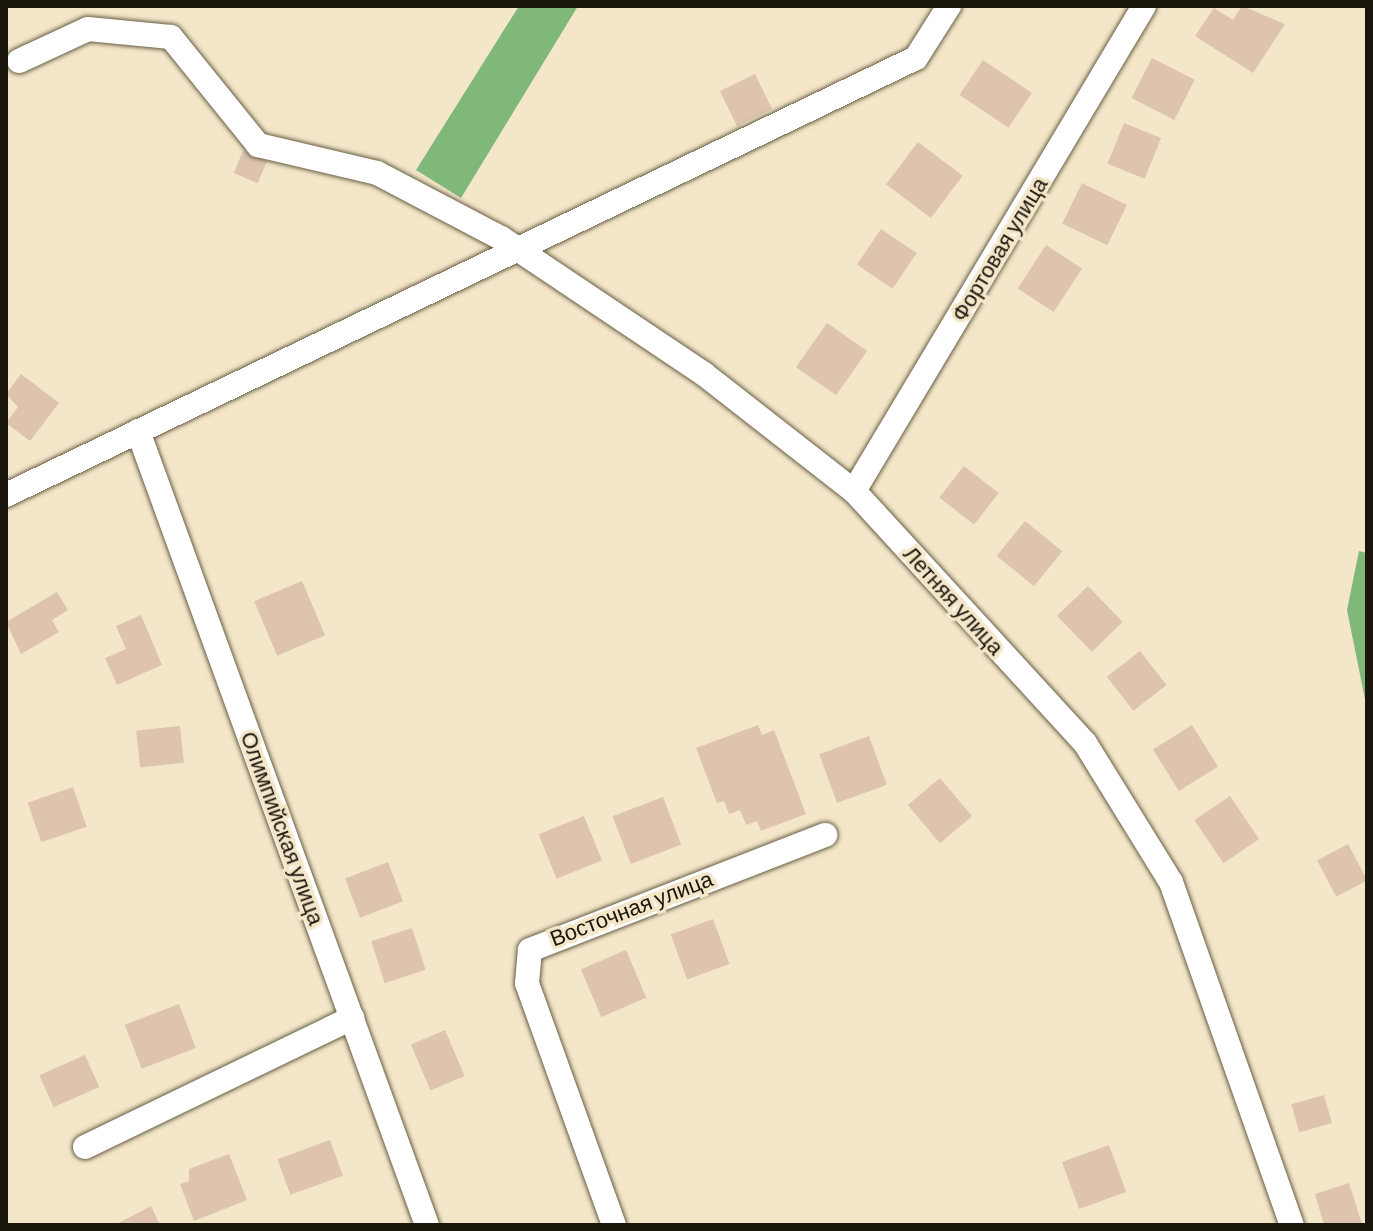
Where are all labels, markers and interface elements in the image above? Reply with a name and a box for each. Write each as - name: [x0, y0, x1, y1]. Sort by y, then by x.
- street label: Фортовая улица: [946, 172, 1052, 326]
- street label: Летняя улица: [898, 540, 1010, 660]
- street label: Олимпийская улица: [236, 728, 330, 928]
- street label: Восточная улица: [546, 865, 716, 951]

